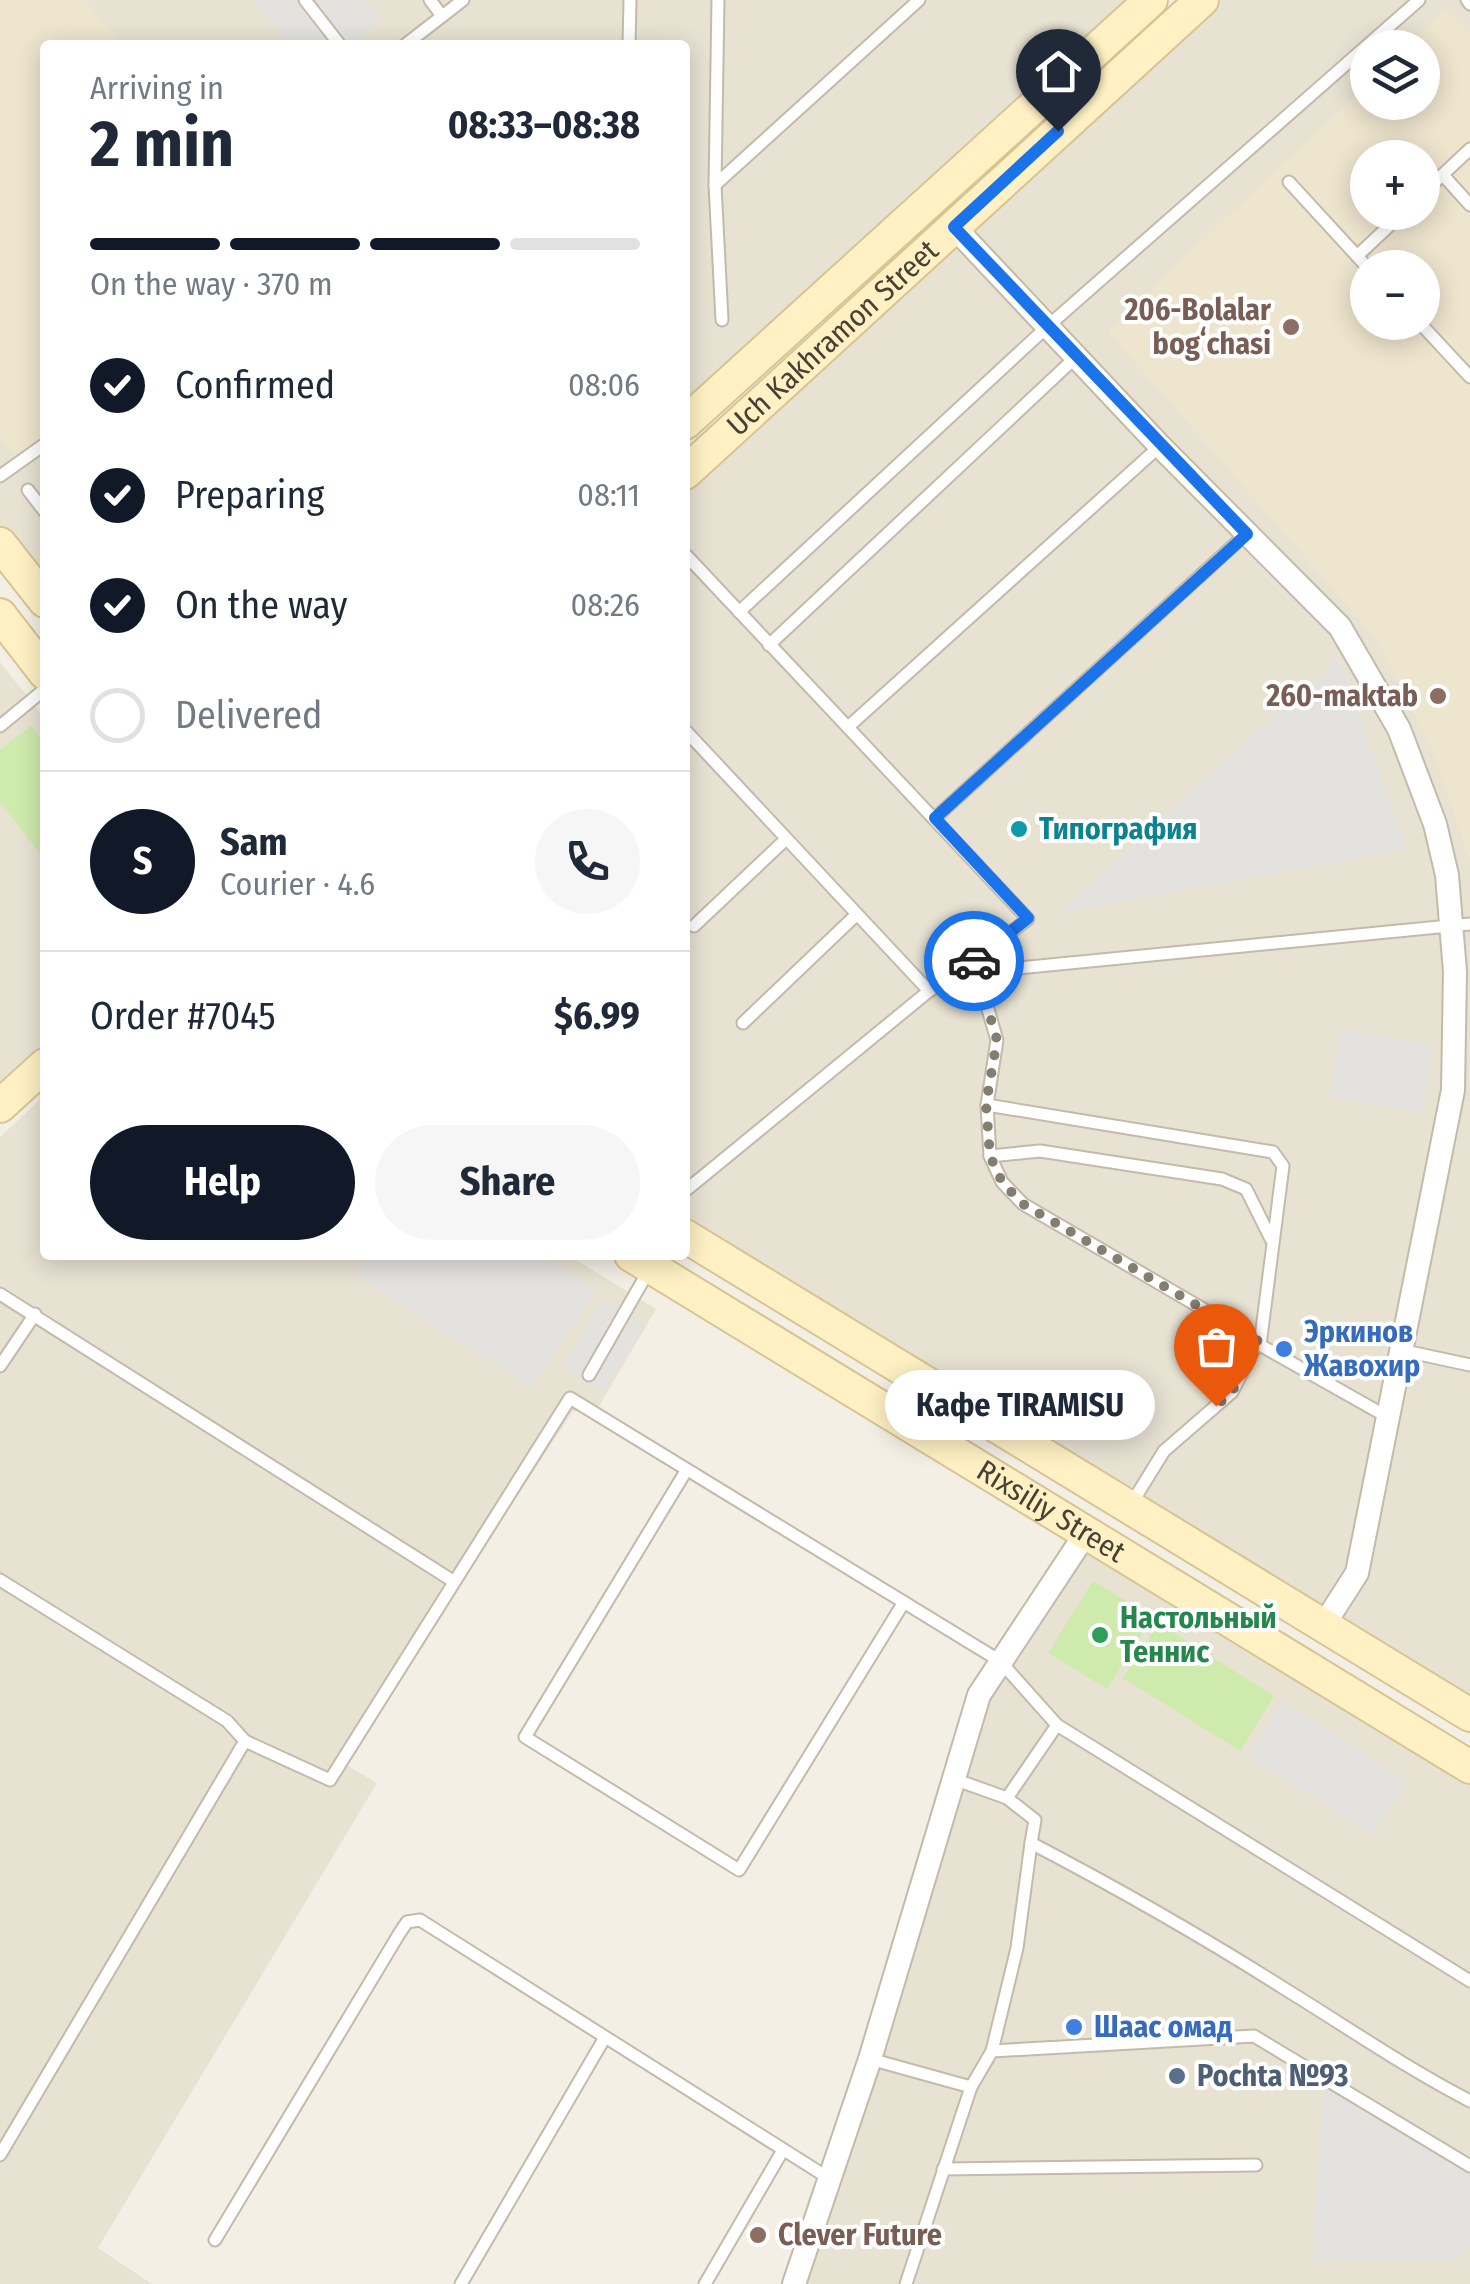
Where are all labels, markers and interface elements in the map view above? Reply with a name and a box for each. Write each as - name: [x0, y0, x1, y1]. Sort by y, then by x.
- pin: [1016, 29, 1101, 132]
- map controls: [1350, 30, 1440, 340]
- button: layers: [1350, 30, 1440, 120]
- icon: home: [1031, 44, 1086, 99]
- text: Arriving in: [90, 69, 224, 107]
- text: 08:33–08:38: [448, 102, 640, 148]
- text: 2 min: [90, 105, 234, 183]
- button: +: [1350, 140, 1440, 230]
- street label: Uch Kakhramon Street: [720, 232, 946, 444]
- button: −: [1350, 250, 1440, 340]
- text: On the way · 370 m: [90, 265, 333, 303]
- place label: 206-Bolalar bogʻchasi: [1123, 292, 1272, 362]
- marker: 206-Bolalar bogʻchasi: [1280, 316, 1302, 338]
- icon: check: [90, 358, 145, 413]
- text: Confirmed: [175, 362, 335, 408]
- text: 08:06: [568, 366, 640, 404]
- icon: check: [90, 468, 145, 523]
- text: Preparing: [175, 472, 324, 518]
- text: 08:11: [577, 476, 640, 514]
- icon: check: [90, 578, 145, 633]
- text: On the way: [175, 582, 347, 628]
- text: 08:26: [571, 586, 640, 624]
- place label: 260-maktab: [1265, 678, 1418, 714]
- marker: 260-maktab: [1427, 685, 1449, 707]
- text: Delivered: [175, 692, 322, 738]
- button: phone: [535, 809, 640, 914]
- place label: Типография: [1039, 811, 1198, 847]
- marker: Типография: [1008, 818, 1030, 840]
- text: Sam: [220, 819, 288, 865]
- text: S: [133, 838, 152, 884]
- text: Courier · 4.6: [220, 865, 375, 903]
- courier: [924, 911, 1024, 1011]
- icon: car: [947, 934, 1002, 989]
- text: Order #7045: [90, 993, 276, 1039]
- text: $6.99: [554, 993, 640, 1039]
- button: Help: [90, 1125, 355, 1240]
- button: Share: [375, 1125, 640, 1240]
- pin: [1174, 1304, 1259, 1407]
- place label: Эркинов Жавохир: [1303, 1314, 1420, 1384]
- icon: bag: [1189, 1319, 1244, 1374]
- marker: Эркинов Жавохир: [1273, 1338, 1295, 1360]
- callout: Кафе TIRAMISU: [886, 1371, 1156, 1441]
- text: Кафе TIRAMISU: [916, 1386, 1124, 1424]
- street label: Rixsiliy Street: [970, 1452, 1132, 1570]
- place label: Настольный Теннис: [1120, 1600, 1276, 1670]
- marker: Настольный Теннис: [1089, 1624, 1111, 1646]
- place label: Шаас омад: [1094, 2009, 1232, 2045]
- marker: Шаас омад: [1063, 2016, 1085, 2038]
- place label: Pochta №93: [1197, 2058, 1348, 2094]
- marker: Pochta №93: [1166, 2065, 1188, 2087]
- place label: Clever Future: [778, 2217, 942, 2253]
- marker: Clever Future: [747, 2224, 769, 2246]

